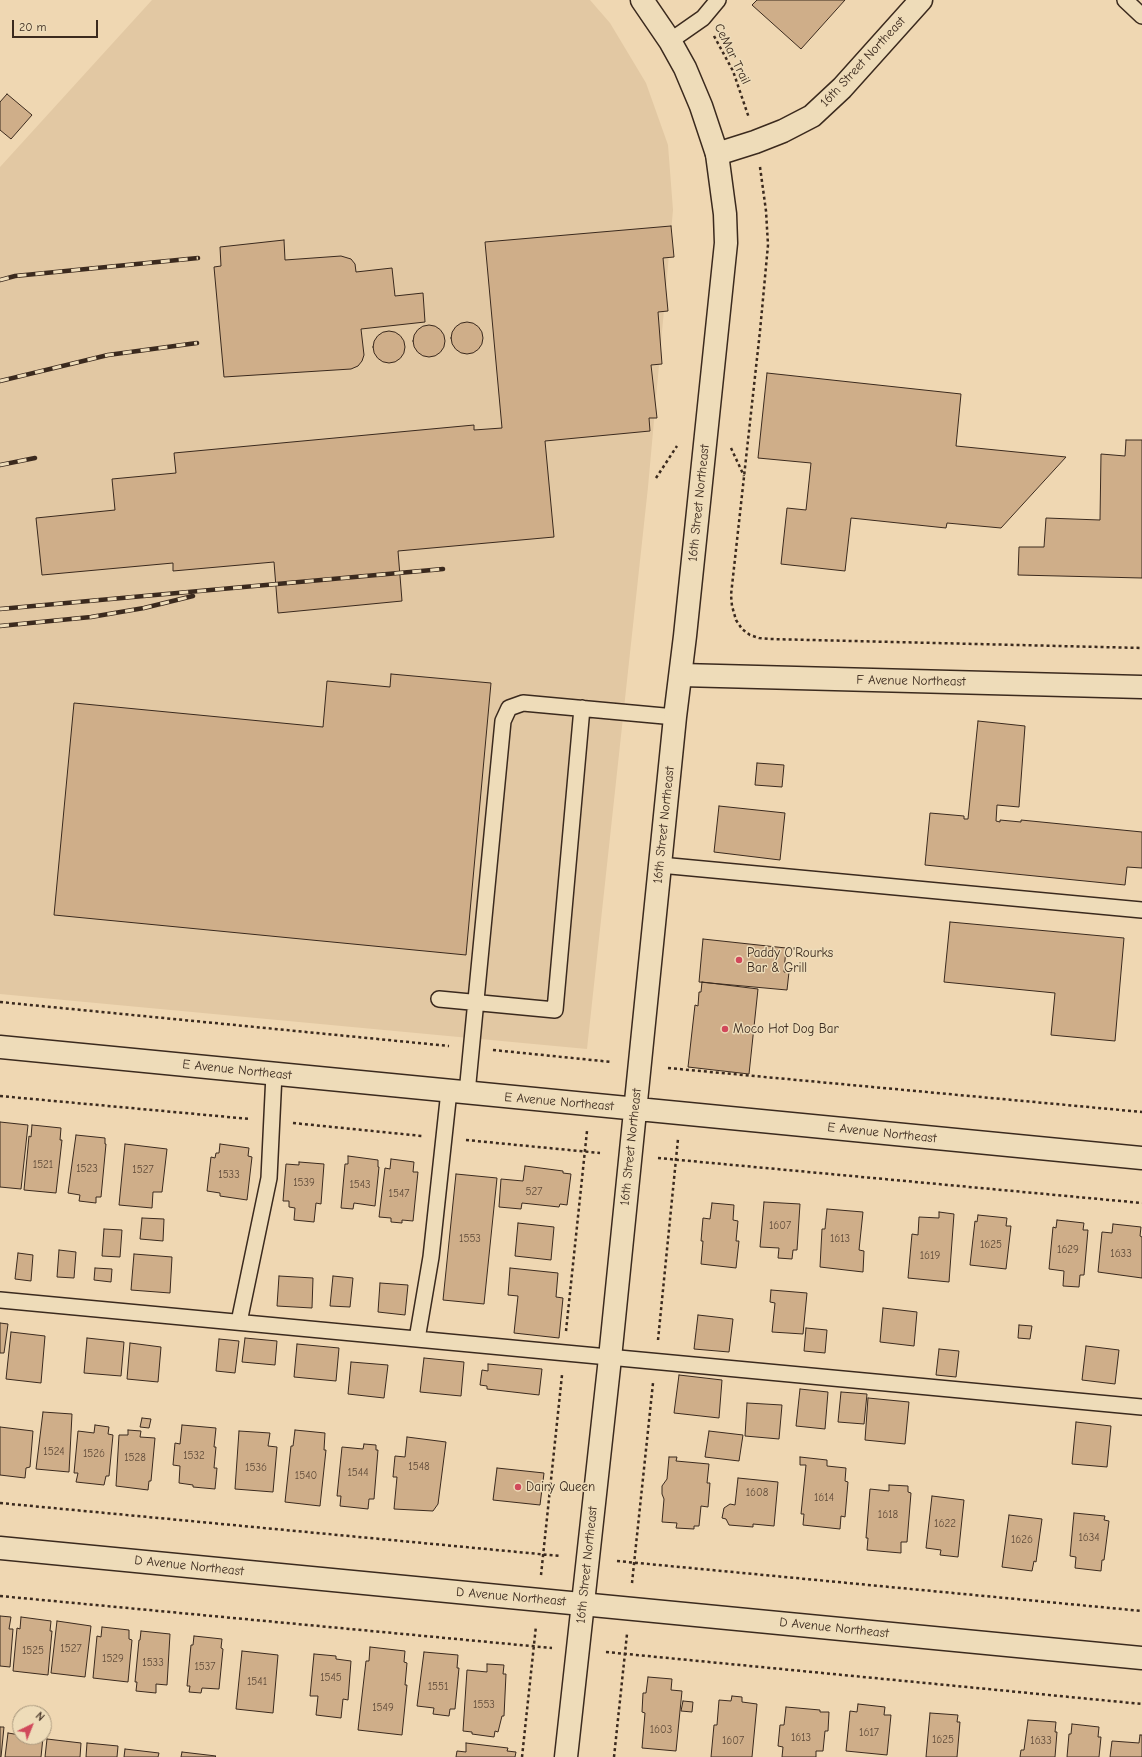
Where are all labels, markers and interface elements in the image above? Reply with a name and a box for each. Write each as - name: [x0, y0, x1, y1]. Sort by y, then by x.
- scale bar: [14, 12, 100, 38]
- street label: 16th Street Northeast: [817, 14, 909, 110]
- text: 20 m: [19, 20, 47, 34]
- street label: CeMar Trail: [711, 21, 753, 87]
- street label: 16th Street Northeast: [685, 444, 713, 562]
- street label: F Avenue Northeast: [856, 672, 966, 690]
- street label: 16th Street Northeast: [650, 766, 678, 884]
- place label: Paddy O'Rourks Bar & Grill: [747, 945, 833, 976]
- marker: Paddy O'Rourks Bar & Grill: [734, 955, 744, 965]
- place label: Moco Hot Dog Bar: [733, 1021, 839, 1037]
- marker: Moco Hot Dog Bar: [720, 1024, 730, 1034]
- street label: E Avenue Northeast: [182, 1057, 292, 1083]
- street label: 16th Street Northeast: [617, 1088, 645, 1206]
- street label: E Avenue Northeast: [504, 1089, 614, 1115]
- street label: E Avenue Northeast: [827, 1120, 937, 1146]
- house number: 1521: [33, 1158, 53, 1172]
- house number: 1523: [76, 1162, 98, 1176]
- house number: 1527: [132, 1163, 154, 1177]
- house number: 1533: [218, 1168, 240, 1182]
- house number: 1539: [293, 1176, 315, 1190]
- house number: 1543: [349, 1178, 371, 1192]
- house number: 527: [526, 1185, 542, 1199]
- house number: 1547: [389, 1187, 409, 1201]
- house number: 1607: [769, 1219, 791, 1233]
- house number: 1553: [459, 1232, 481, 1246]
- house number: 1613: [830, 1232, 850, 1246]
- house number: 1625: [980, 1238, 1002, 1252]
- house number: 1629: [1057, 1243, 1079, 1257]
- house number: 1633: [1110, 1247, 1132, 1261]
- house number: 1619: [920, 1249, 940, 1263]
- house number: 1524: [43, 1445, 65, 1459]
- house number: 1526: [83, 1447, 105, 1461]
- house number: 1532: [183, 1449, 205, 1463]
- house number: 1528: [124, 1451, 146, 1465]
- house number: 1548: [408, 1460, 430, 1474]
- house number: 1536: [245, 1461, 267, 1475]
- house number: 1544: [348, 1466, 368, 1480]
- house number: 1540: [295, 1469, 317, 1483]
- place label: Dairy Queen: [526, 1479, 595, 1495]
- marker: Dairy Queen: [513, 1482, 523, 1492]
- house number: 1608: [746, 1486, 768, 1500]
- house number: 1614: [814, 1491, 834, 1505]
- street label: 16th Street Northeast: [573, 1506, 601, 1624]
- house number: 1618: [878, 1508, 898, 1522]
- house number: 1622: [934, 1517, 956, 1531]
- house number: 1634: [1078, 1531, 1100, 1545]
- house number: 1626: [1011, 1533, 1033, 1547]
- street label: D Avenue Northeast: [133, 1552, 245, 1580]
- street label: D Avenue Northeast: [455, 1584, 567, 1610]
- street label: D Avenue Northeast: [778, 1614, 890, 1642]
- house number: 1527: [60, 1642, 82, 1656]
- house number: 1525: [22, 1644, 44, 1658]
- house number: 1529: [102, 1652, 124, 1666]
- house number: 1533: [142, 1656, 164, 1670]
- house number: 1537: [194, 1660, 216, 1674]
- house number: 1545: [320, 1671, 342, 1685]
- house number: 1541: [247, 1675, 267, 1689]
- house number: 1551: [428, 1680, 448, 1694]
- house number: 1553: [473, 1698, 495, 1712]
- house number: 1549: [372, 1701, 394, 1715]
- north arrow: [12, 1705, 52, 1745]
- text: N: [33, 1709, 47, 1724]
- house number: 1603: [650, 1723, 672, 1737]
- house number: 1617: [859, 1726, 879, 1740]
- house number: 1613: [791, 1731, 811, 1745]
- house number: 1625: [932, 1733, 954, 1747]
- house number: 1607: [722, 1734, 744, 1748]
- house number: 1633: [1030, 1734, 1052, 1748]

